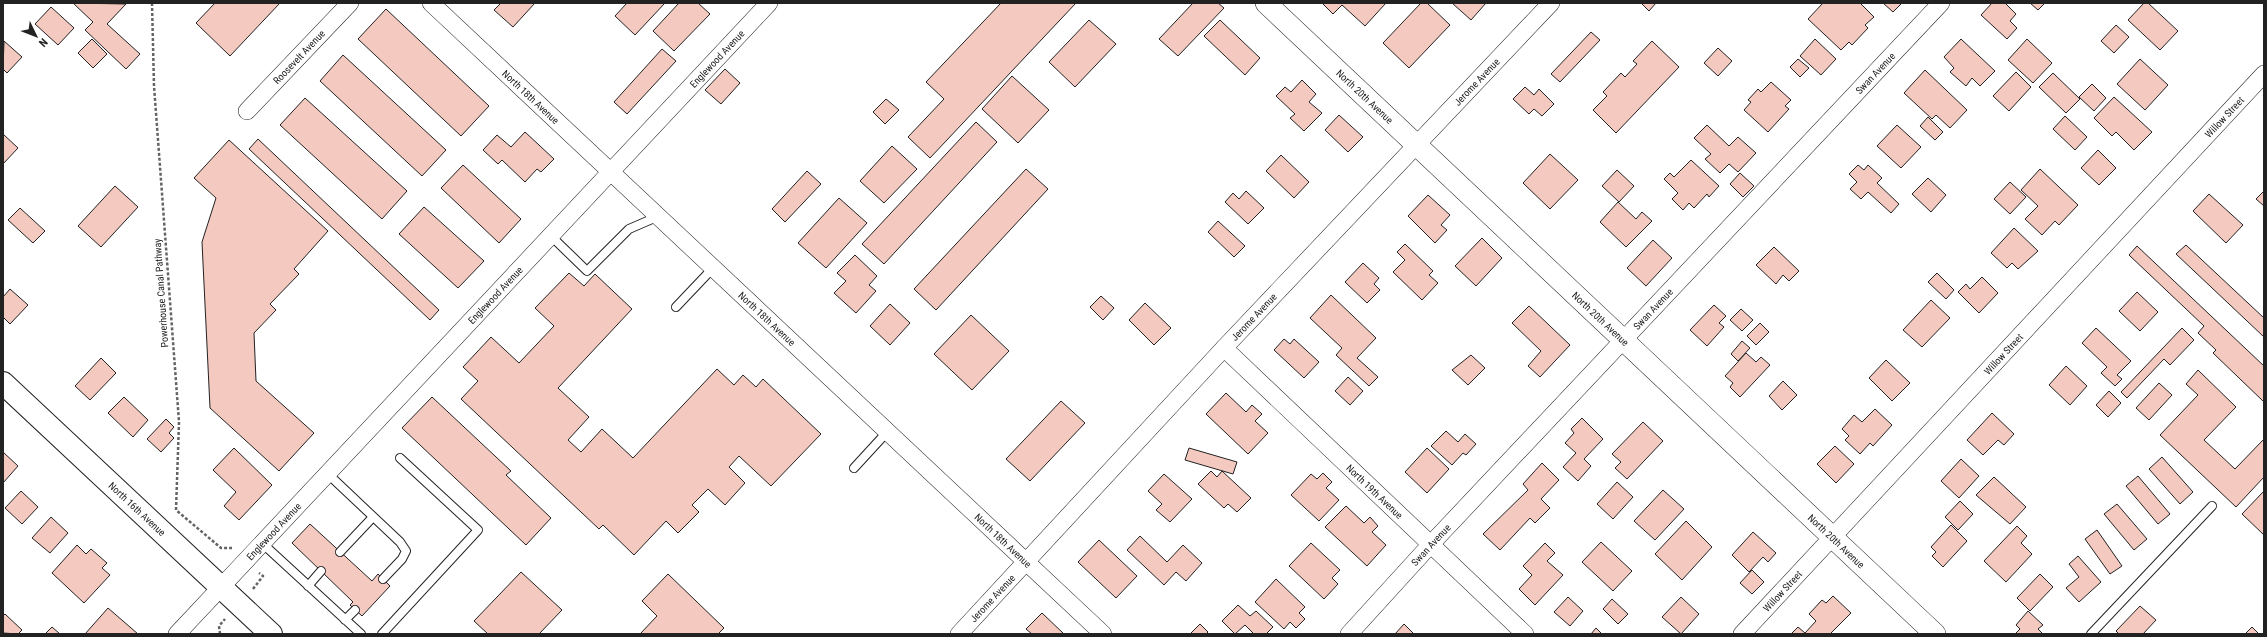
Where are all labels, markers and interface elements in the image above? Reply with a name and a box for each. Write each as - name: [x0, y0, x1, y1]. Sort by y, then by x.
- north arrow: [16, 16, 56, 56]
- street label: Roosevelt Avenue: [271, 27, 327, 86]
- street label: Englewood Avenue: [687, 27, 747, 89]
- text: N: [36, 36, 50, 50]
- street label: Swan Avenue: [1853, 50, 1897, 96]
- street label: Jerome Avenue: [1452, 55, 1502, 107]
- street label: North 20th Avenue: [1334, 67, 1396, 126]
- street label: North 18th Avenue: [500, 68, 562, 126]
- street label: Willow Street: [2202, 94, 2246, 140]
- street label: Powerhouse Canal Pathway: [152, 238, 170, 348]
- street label: Englewood Avenue: [466, 264, 525, 326]
- street label: Swan Avenue: [1631, 286, 1675, 332]
- street label: North 18th Avenue: [737, 289, 798, 348]
- street label: North 20th Avenue: [1570, 289, 1631, 348]
- street label: Jerome Avenue: [1229, 291, 1279, 343]
- street label: Willow Street: [1981, 331, 2025, 377]
- street label: North 19th Avenue: [1344, 462, 1405, 521]
- street label: North 16th Avenue: [107, 480, 168, 538]
- street label: Englewood Avenue: [244, 500, 303, 562]
- street label: North 18th Avenue: [973, 511, 1034, 570]
- street label: North 20th Avenue: [1806, 512, 1867, 570]
- street label: Swan Avenue: [1409, 521, 1453, 568]
- street label: Willow Street: [1761, 568, 1804, 614]
- street label: Jerome Avenue: [968, 572, 1017, 624]

